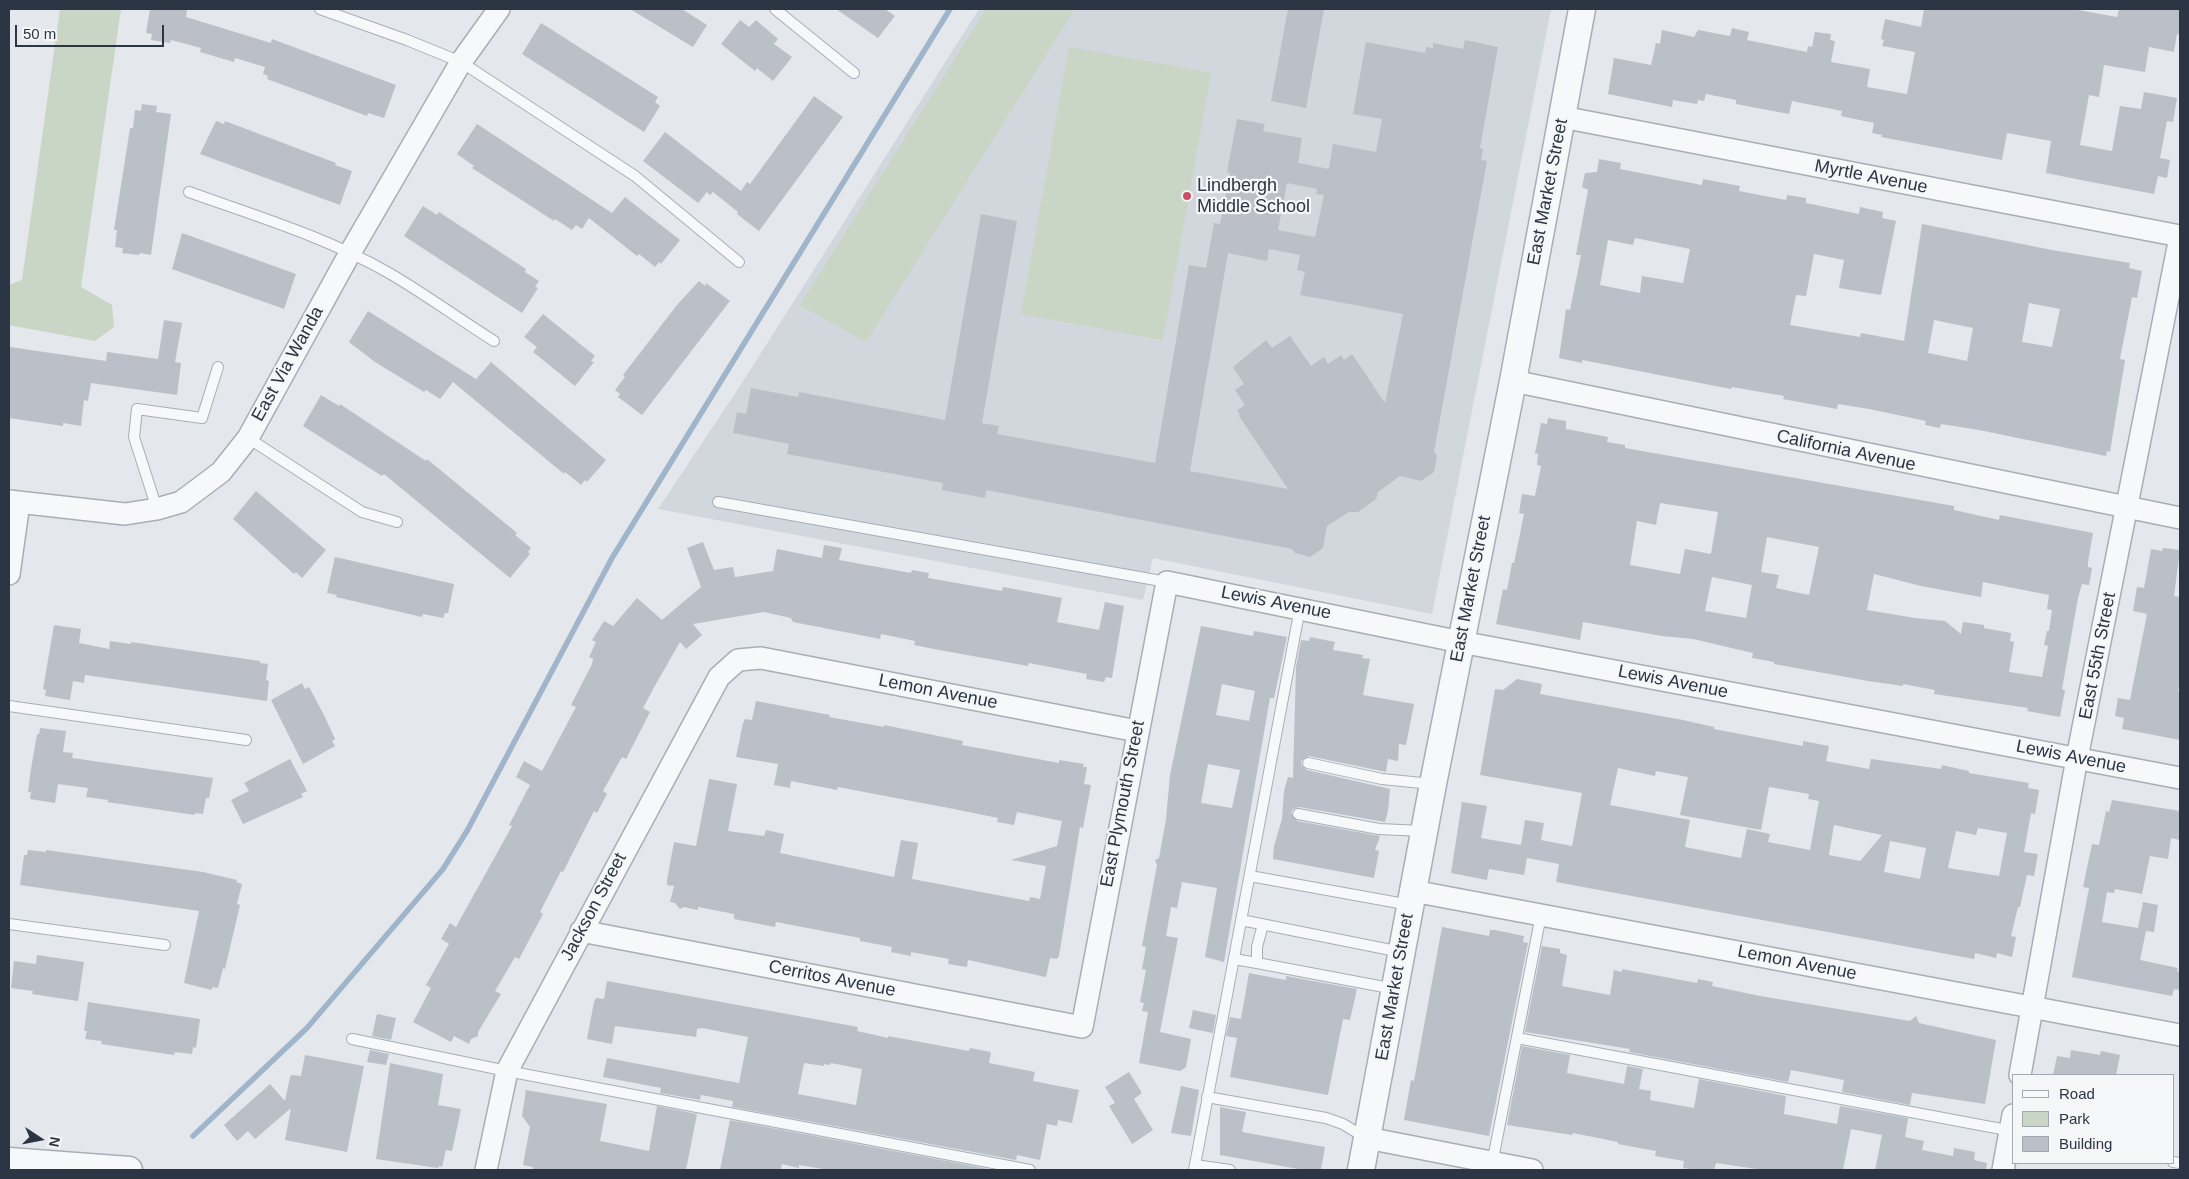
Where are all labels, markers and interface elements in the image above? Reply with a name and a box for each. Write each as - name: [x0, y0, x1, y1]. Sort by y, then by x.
- scale bar: [18, 15, 166, 47]
- text: 50 m: [23, 25, 56, 42]
- street label: East Market Street: [1523, 117, 1573, 267]
- street label: Myrtle Avenue: [1813, 155, 1929, 199]
- place label: Lindbergh Middle School: [1197, 175, 1310, 218]
- marker: Lindbergh Middle School: [1181, 190, 1193, 202]
- street label: East Via Wanda: [248, 303, 328, 425]
- street label: California Avenue: [1774, 426, 1918, 476]
- street label: East Market Street: [1446, 514, 1496, 664]
- street label: Lewis Avenue: [1219, 582, 1333, 624]
- street label: East 55th Street: [2075, 591, 2121, 721]
- street label: Lewis Avenue: [1616, 661, 1730, 703]
- street label: Lemon Avenue: [877, 670, 999, 714]
- street label: East Plymouth Street: [1096, 719, 1150, 889]
- street label: Lewis Avenue: [2014, 736, 2128, 778]
- street label: Jackson Street: [557, 849, 631, 965]
- street label: East Market Street: [1371, 912, 1419, 1062]
- street label: Lemon Avenue: [1736, 941, 1858, 985]
- street label: Cerritos Avenue: [767, 956, 897, 1002]
- legend: [2012, 1074, 2174, 1164]
- text: Road: [2059, 1085, 2095, 1102]
- text: Park: [2059, 1110, 2090, 1127]
- north arrow: [15, 1114, 65, 1164]
- text: N: [46, 1135, 64, 1148]
- text: Building: [2059, 1135, 2112, 1152]

